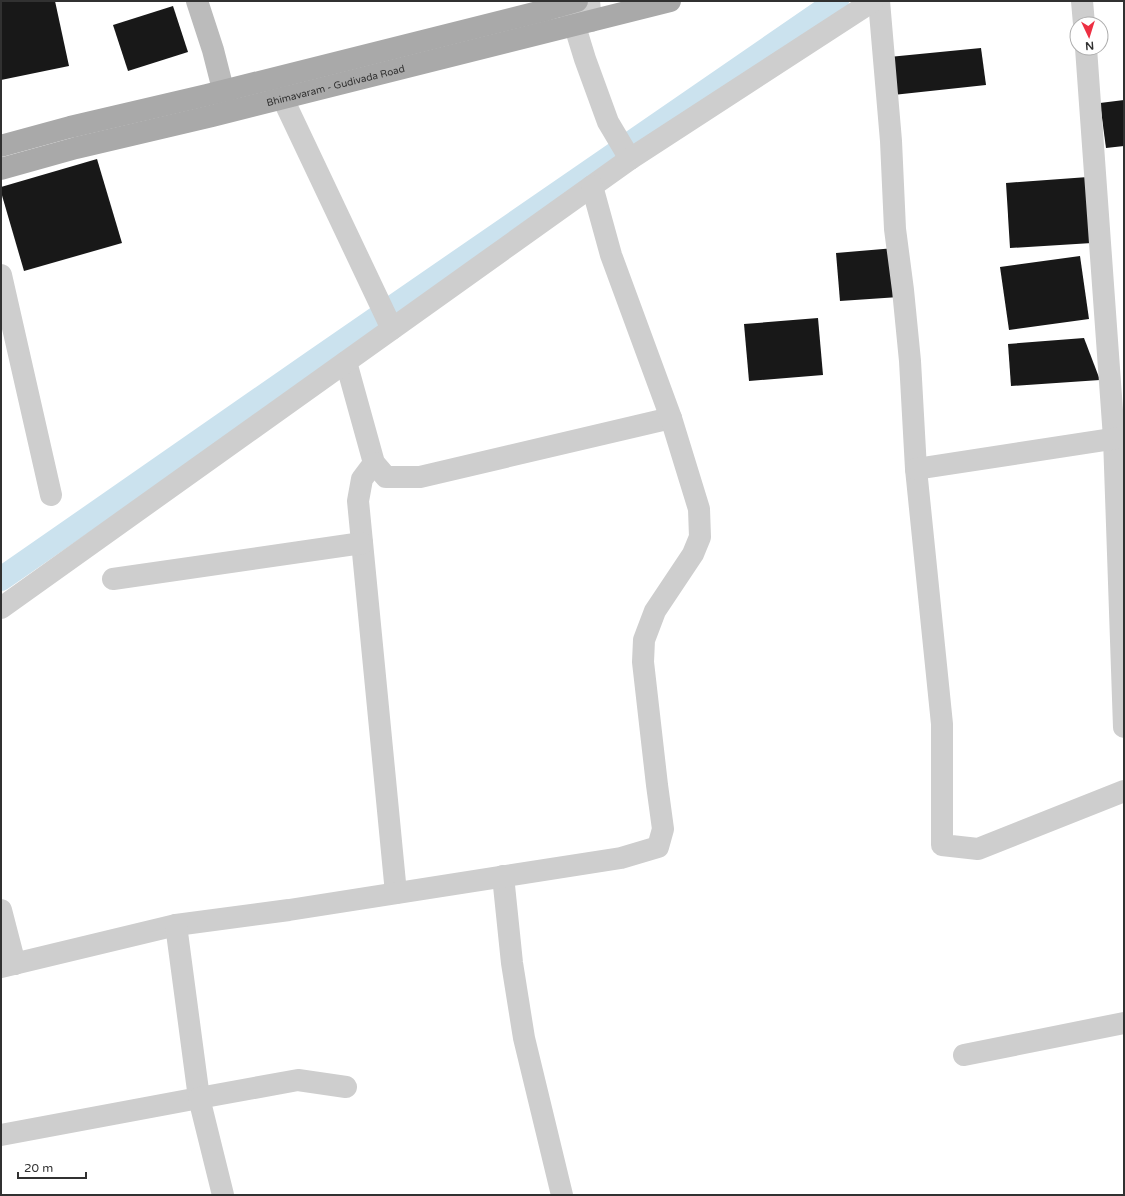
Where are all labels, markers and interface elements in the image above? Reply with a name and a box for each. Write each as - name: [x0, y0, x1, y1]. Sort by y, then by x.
- north arrow: [1069, 16, 1109, 56]
- text: N: [1085, 39, 1095, 52]
- street label: Bhimavaram - Gudivada Road: [265, 63, 406, 109]
- scale bar: [18, 1154, 86, 1180]
- text: 20 m: [24, 1161, 53, 1175]

